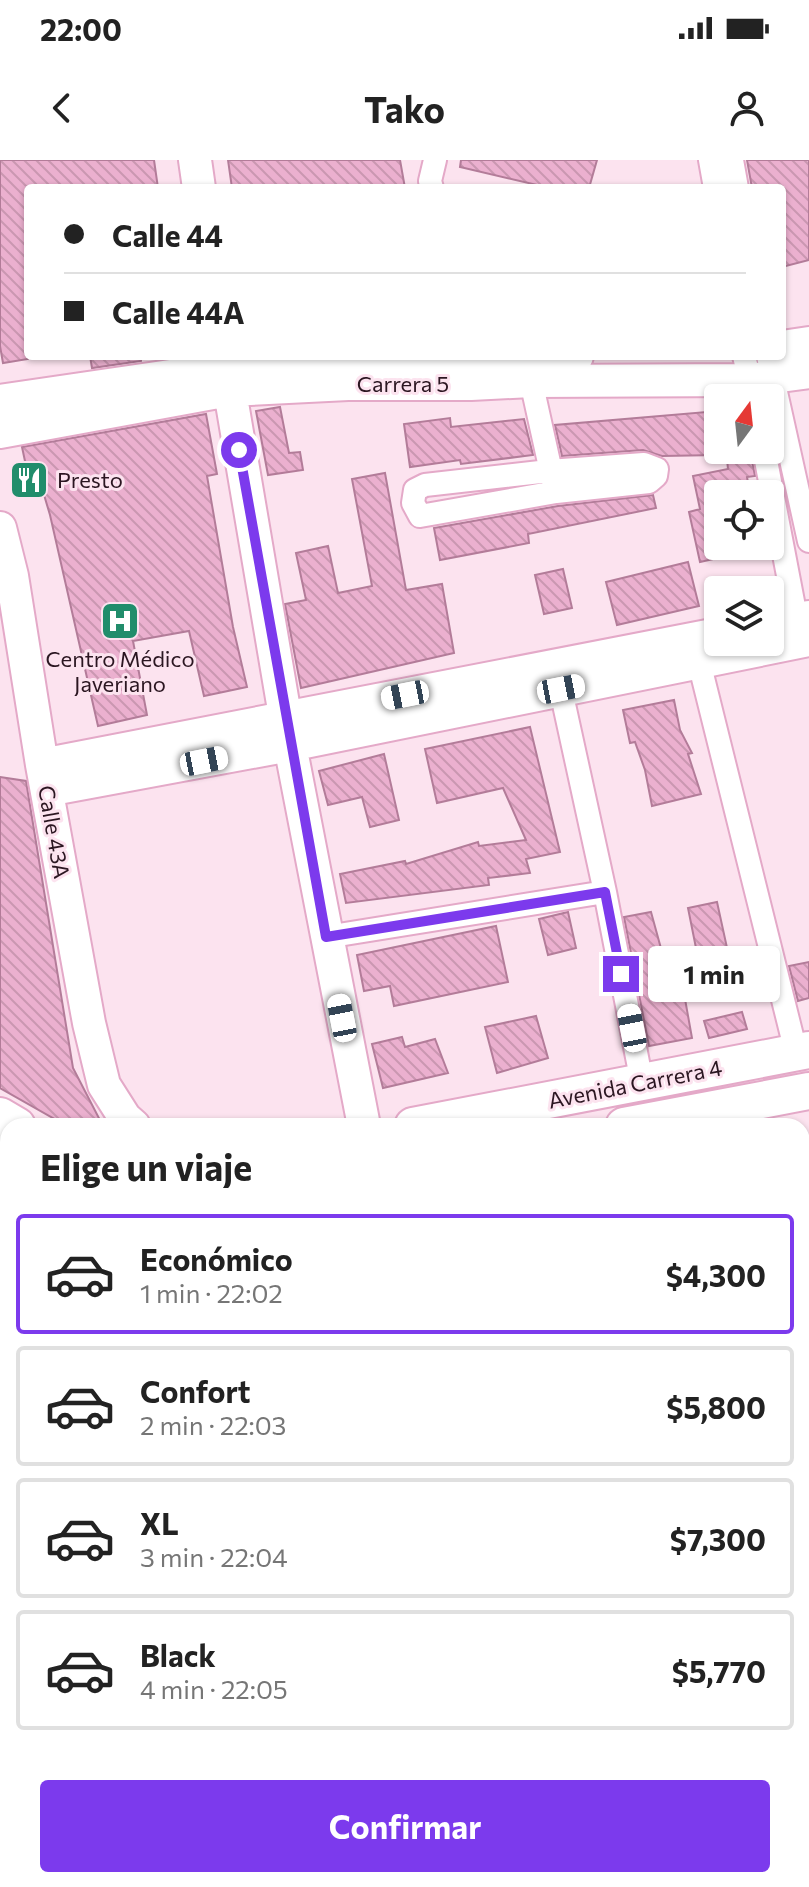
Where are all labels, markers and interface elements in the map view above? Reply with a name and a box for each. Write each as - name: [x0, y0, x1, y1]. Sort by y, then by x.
- text: 22:00: [40, 10, 122, 47]
- icon: back: [40, 86, 84, 130]
- text: Tako: [364, 86, 445, 130]
- icon: person: [725, 86, 769, 130]
- text: Calle 44: [112, 216, 223, 253]
- text: Calle 44A: [112, 293, 245, 330]
- street label: Carrera 5: [357, 370, 449, 397]
- north arrow: [704, 384, 784, 464]
- map controls: [704, 384, 784, 656]
- route start: [221, 432, 257, 468]
- restaurant icon: Presto: [8, 459, 50, 501]
- place label: Presto: [57, 466, 123, 493]
- button: locate: [704, 480, 784, 560]
- button: layers: [704, 576, 784, 656]
- hospital icon: Centro Médico Javeriano: [99, 600, 141, 642]
- place label: Centro Médico Javeriano: [45, 645, 195, 697]
- car: [535, 673, 587, 705]
- car: [379, 679, 431, 711]
- car: [178, 745, 230, 777]
- street label: Calle 43A: [33, 783, 76, 881]
- callout: 1 min: [649, 946, 781, 1002]
- route end: [603, 956, 639, 992]
- text: 1 min: [683, 958, 745, 989]
- car: [326, 992, 358, 1044]
- car: [616, 1002, 648, 1054]
- street label: Avenida Carrera 4: [546, 1053, 724, 1114]
- text: Elige un viaje: [40, 1144, 252, 1188]
- icon: car: [44, 1238, 116, 1310]
- text: Económico: [140, 1240, 293, 1277]
- text: $4,300: [666, 1256, 766, 1293]
- text: 1 min · 22:02: [140, 1277, 283, 1308]
- icon: car: [44, 1370, 116, 1442]
- text: Confort: [140, 1372, 251, 1409]
- text: $5,800: [666, 1388, 766, 1425]
- text: 2 min · 22:03: [140, 1409, 286, 1440]
- icon: car: [44, 1502, 116, 1574]
- text: XL: [140, 1504, 179, 1541]
- text: $7,300: [670, 1520, 766, 1557]
- text: 3 min · 22:04: [140, 1541, 288, 1572]
- icon: car: [44, 1634, 116, 1706]
- text: Black: [140, 1636, 216, 1673]
- text: $5,770: [672, 1652, 766, 1689]
- text: 4 min · 22:05: [140, 1673, 288, 1704]
- button: Confirmar: [40, 1780, 770, 1872]

